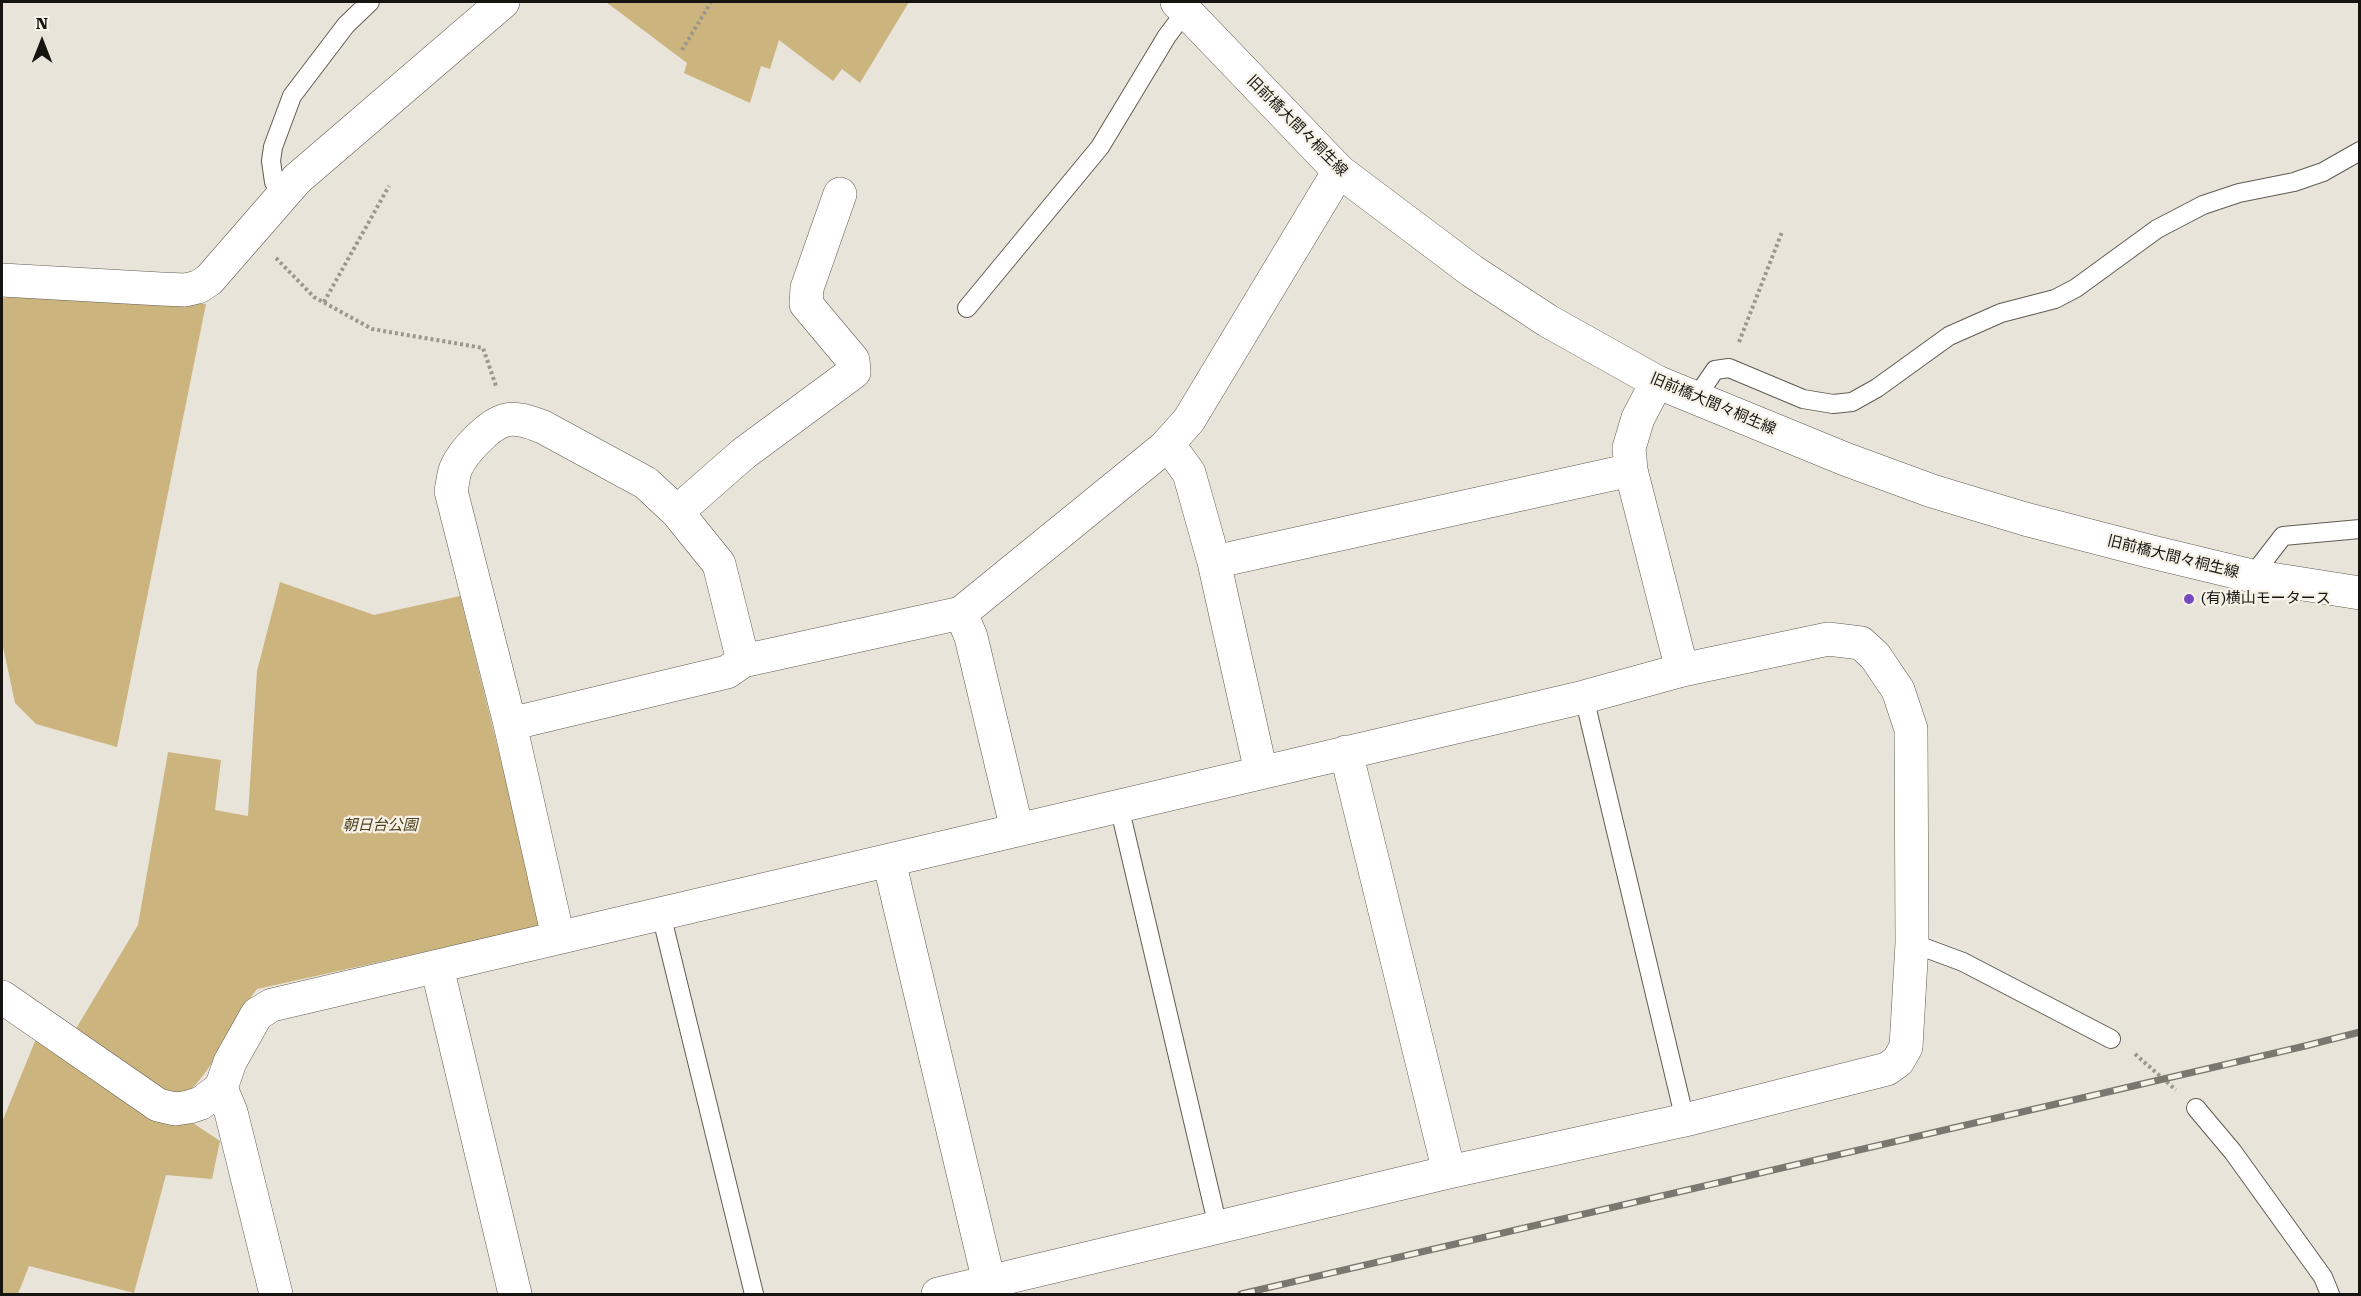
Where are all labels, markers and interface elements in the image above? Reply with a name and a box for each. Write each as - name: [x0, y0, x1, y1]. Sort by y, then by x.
- north arrow: [12, 12, 72, 72]
- text: N: [36, 14, 48, 33]
- street label: 旧前橋大間々桐生線: [1243, 72, 1351, 180]
- street label: 旧前橋大間々桐生線: [1647, 369, 1779, 439]
- street label: 旧前橋大間々桐生線: [2105, 532, 2241, 582]
- place label: (有)横山モータース: [2201, 590, 2331, 608]
- marker: (有)横山モータース: [2182, 592, 2196, 606]
- park label: 朝日台公園: [343, 817, 417, 835]

